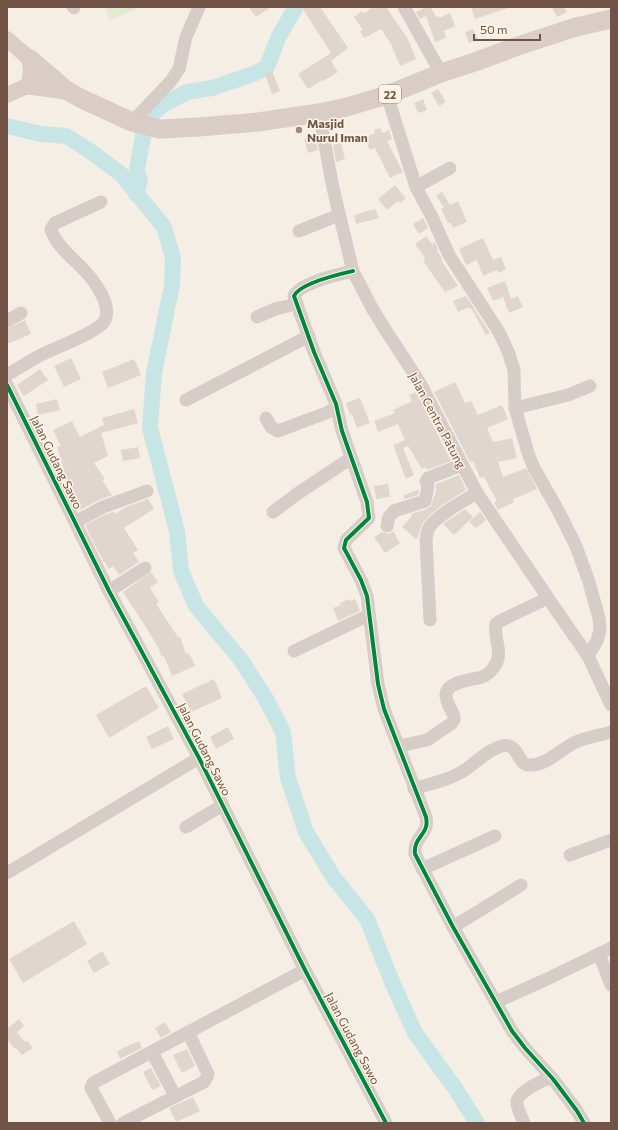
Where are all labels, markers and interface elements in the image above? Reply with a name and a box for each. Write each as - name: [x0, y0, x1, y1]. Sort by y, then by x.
- scale bar: [474, 16, 540, 42]
- text: 50 m: [480, 22, 508, 36]
- road number: 22: [379, 85, 401, 103]
- place label: Masjid Nurul Iman: [307, 116, 368, 144]
- marker: Masjid Nurul Iman: [294, 125, 304, 135]
- street label: Jalan Centra Patung: [406, 370, 469, 471]
- street label: Jalan Gudang Sawo: [27, 413, 86, 512]
- street label: Jalan Gudang Sawo: [175, 700, 234, 798]
- street label: Jalan Gudang Sawo: [322, 990, 383, 1087]

